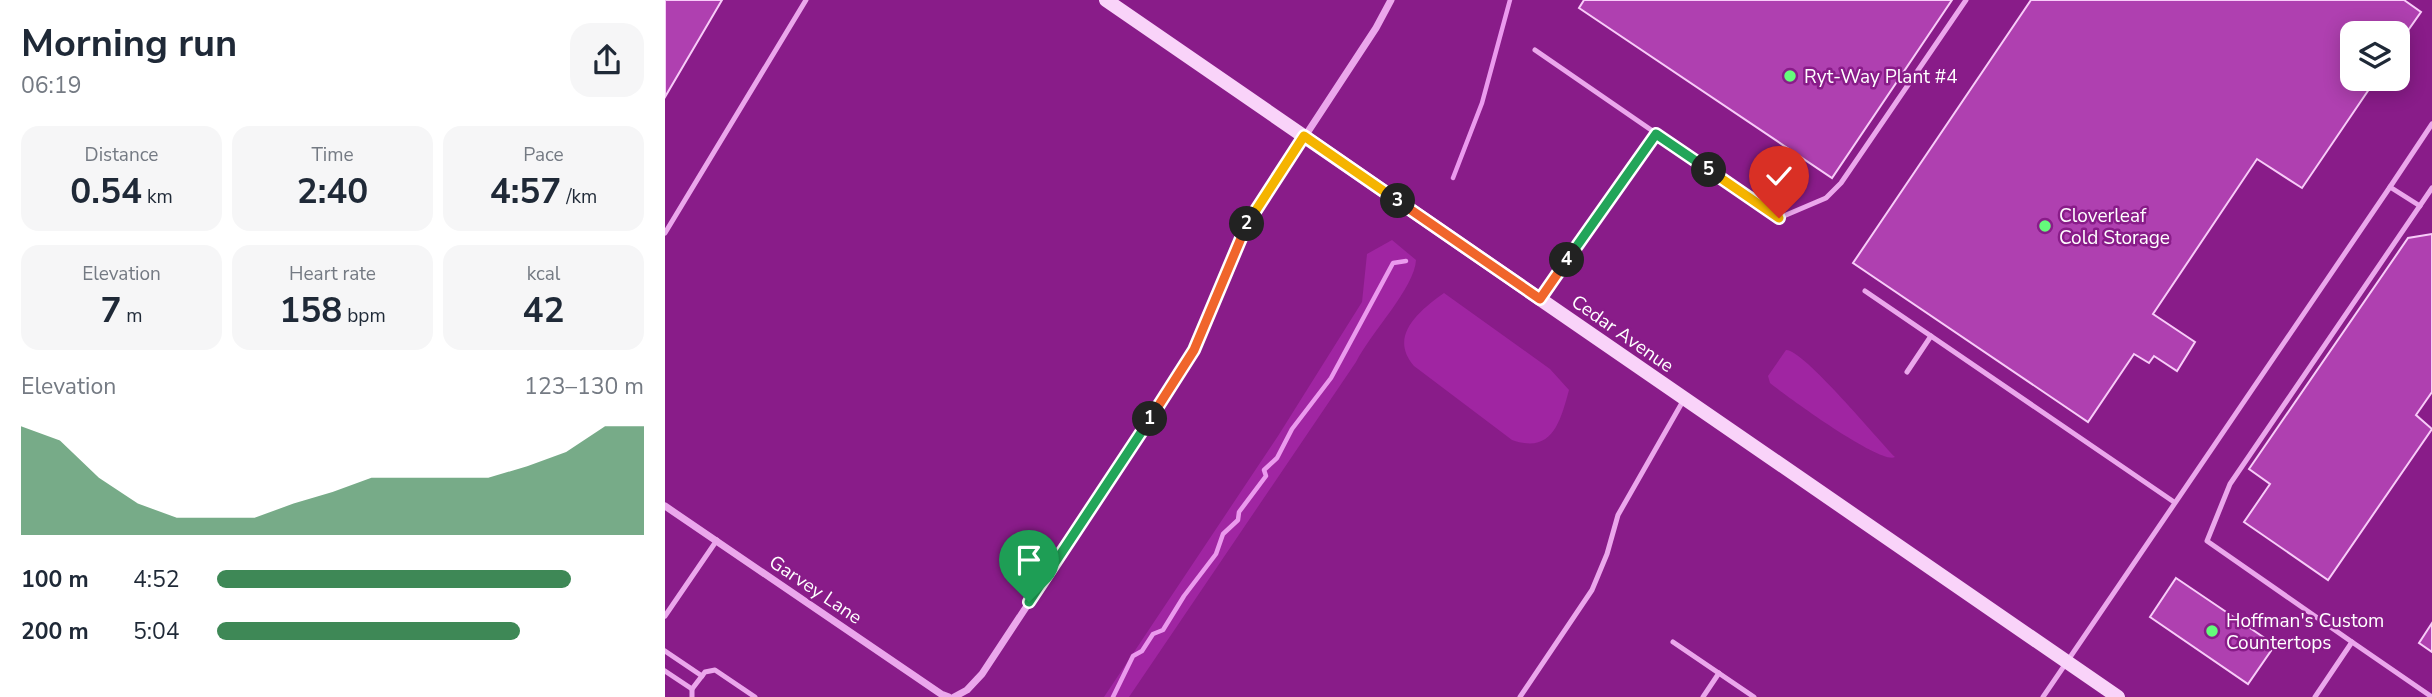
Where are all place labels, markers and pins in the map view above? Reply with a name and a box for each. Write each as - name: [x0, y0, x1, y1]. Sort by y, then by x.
- place label: Ryt-Way Plant #4: [1804, 64, 1958, 90]
- marker: Ryt-Way Plant #4: [1782, 68, 1798, 84]
- pin: [1749, 146, 1809, 218]
- pin: 5: [1691, 152, 1727, 188]
- pin: 3: [1381, 184, 1415, 218]
- place label: Cloverleaf Cold Storage: [2059, 203, 2170, 251]
- pin: 2: [1229, 206, 1265, 242]
- marker: Cloverleaf Cold Storage: [2037, 218, 2053, 234]
- pin: 4: [1549, 243, 1585, 278]
- pin: 1: [1133, 402, 1168, 436]
- pin: [999, 530, 1059, 602]
- place label: Hoffman's Custom Countertops: [2226, 608, 2384, 656]
- marker: Hoffman's Custom Countertops: [2204, 623, 2220, 639]

